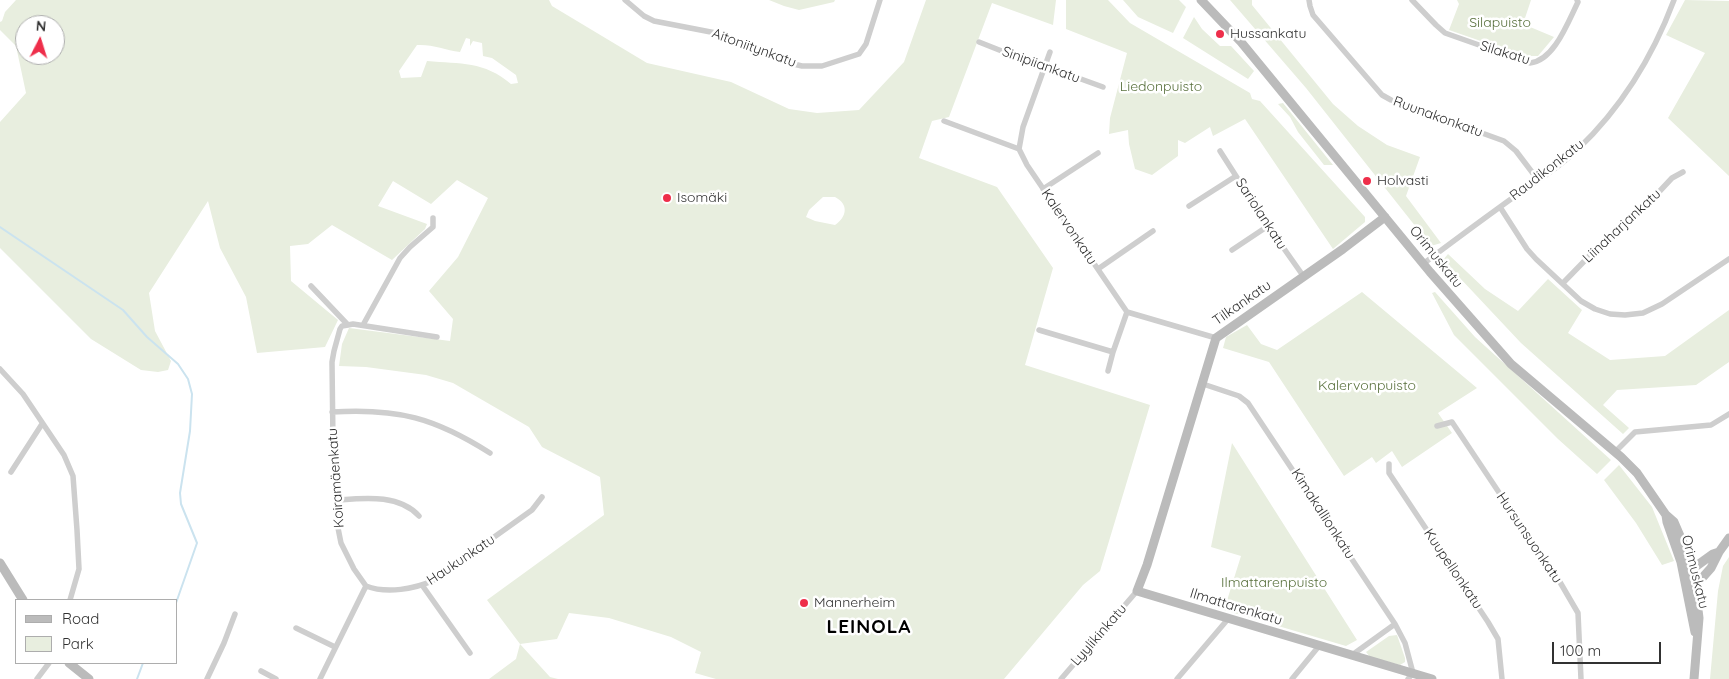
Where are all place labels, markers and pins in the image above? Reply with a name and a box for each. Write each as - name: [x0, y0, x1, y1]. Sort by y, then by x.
- place label: Hussankatu: [1230, 26, 1306, 42]
- marker: Hussankatu: [1214, 28, 1226, 40]
- place label: Holvasti: [1377, 173, 1429, 189]
- marker: Holvasti: [1361, 175, 1373, 187]
- place label: Isomäki: [677, 190, 727, 206]
- marker: Isomäki: [661, 192, 673, 204]
- place label: Mannerheim: [814, 595, 895, 611]
- marker: Mannerheim: [798, 597, 810, 609]

